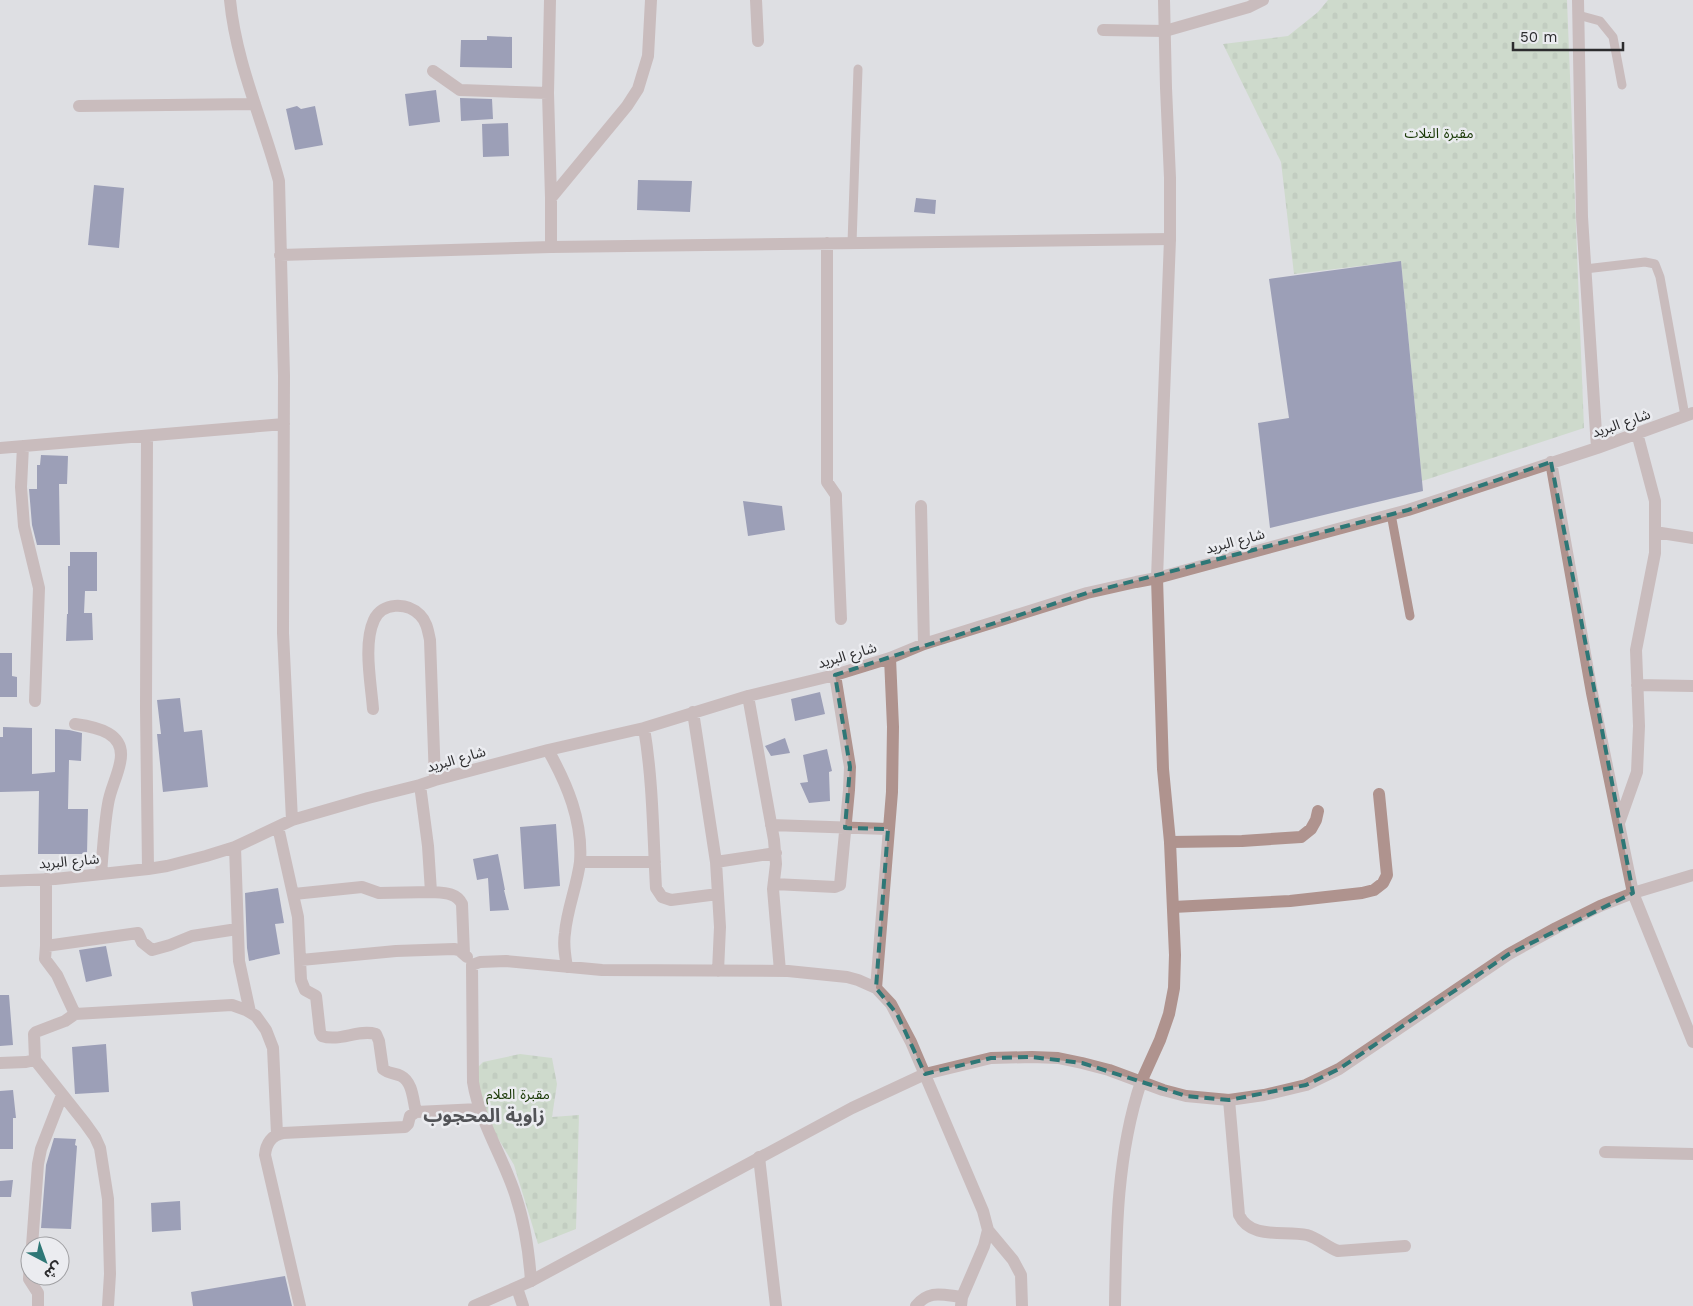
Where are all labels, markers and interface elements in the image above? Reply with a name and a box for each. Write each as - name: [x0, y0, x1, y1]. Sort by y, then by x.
- scale bar: [1513, 20, 1623, 52]
- text: 50 m: [1520, 28, 1557, 46]
- park label: مقبرة التلات: [1405, 125, 1474, 142]
- street label: شارع البريد: [1590, 406, 1653, 443]
- street label: شارع البريد: [1204, 525, 1267, 559]
- street label: شارع البريد: [816, 639, 879, 674]
- street label: شارع البريد: [425, 743, 488, 778]
- street label: شارع البريد: [38, 850, 100, 875]
- park label: مقبرة العلام: [486, 1086, 550, 1105]
- district label: زاوية المحجوب: [423, 1104, 545, 1127]
- north arrow: [20, 1236, 70, 1286]
- text: ش: [41, 1258, 66, 1283]

